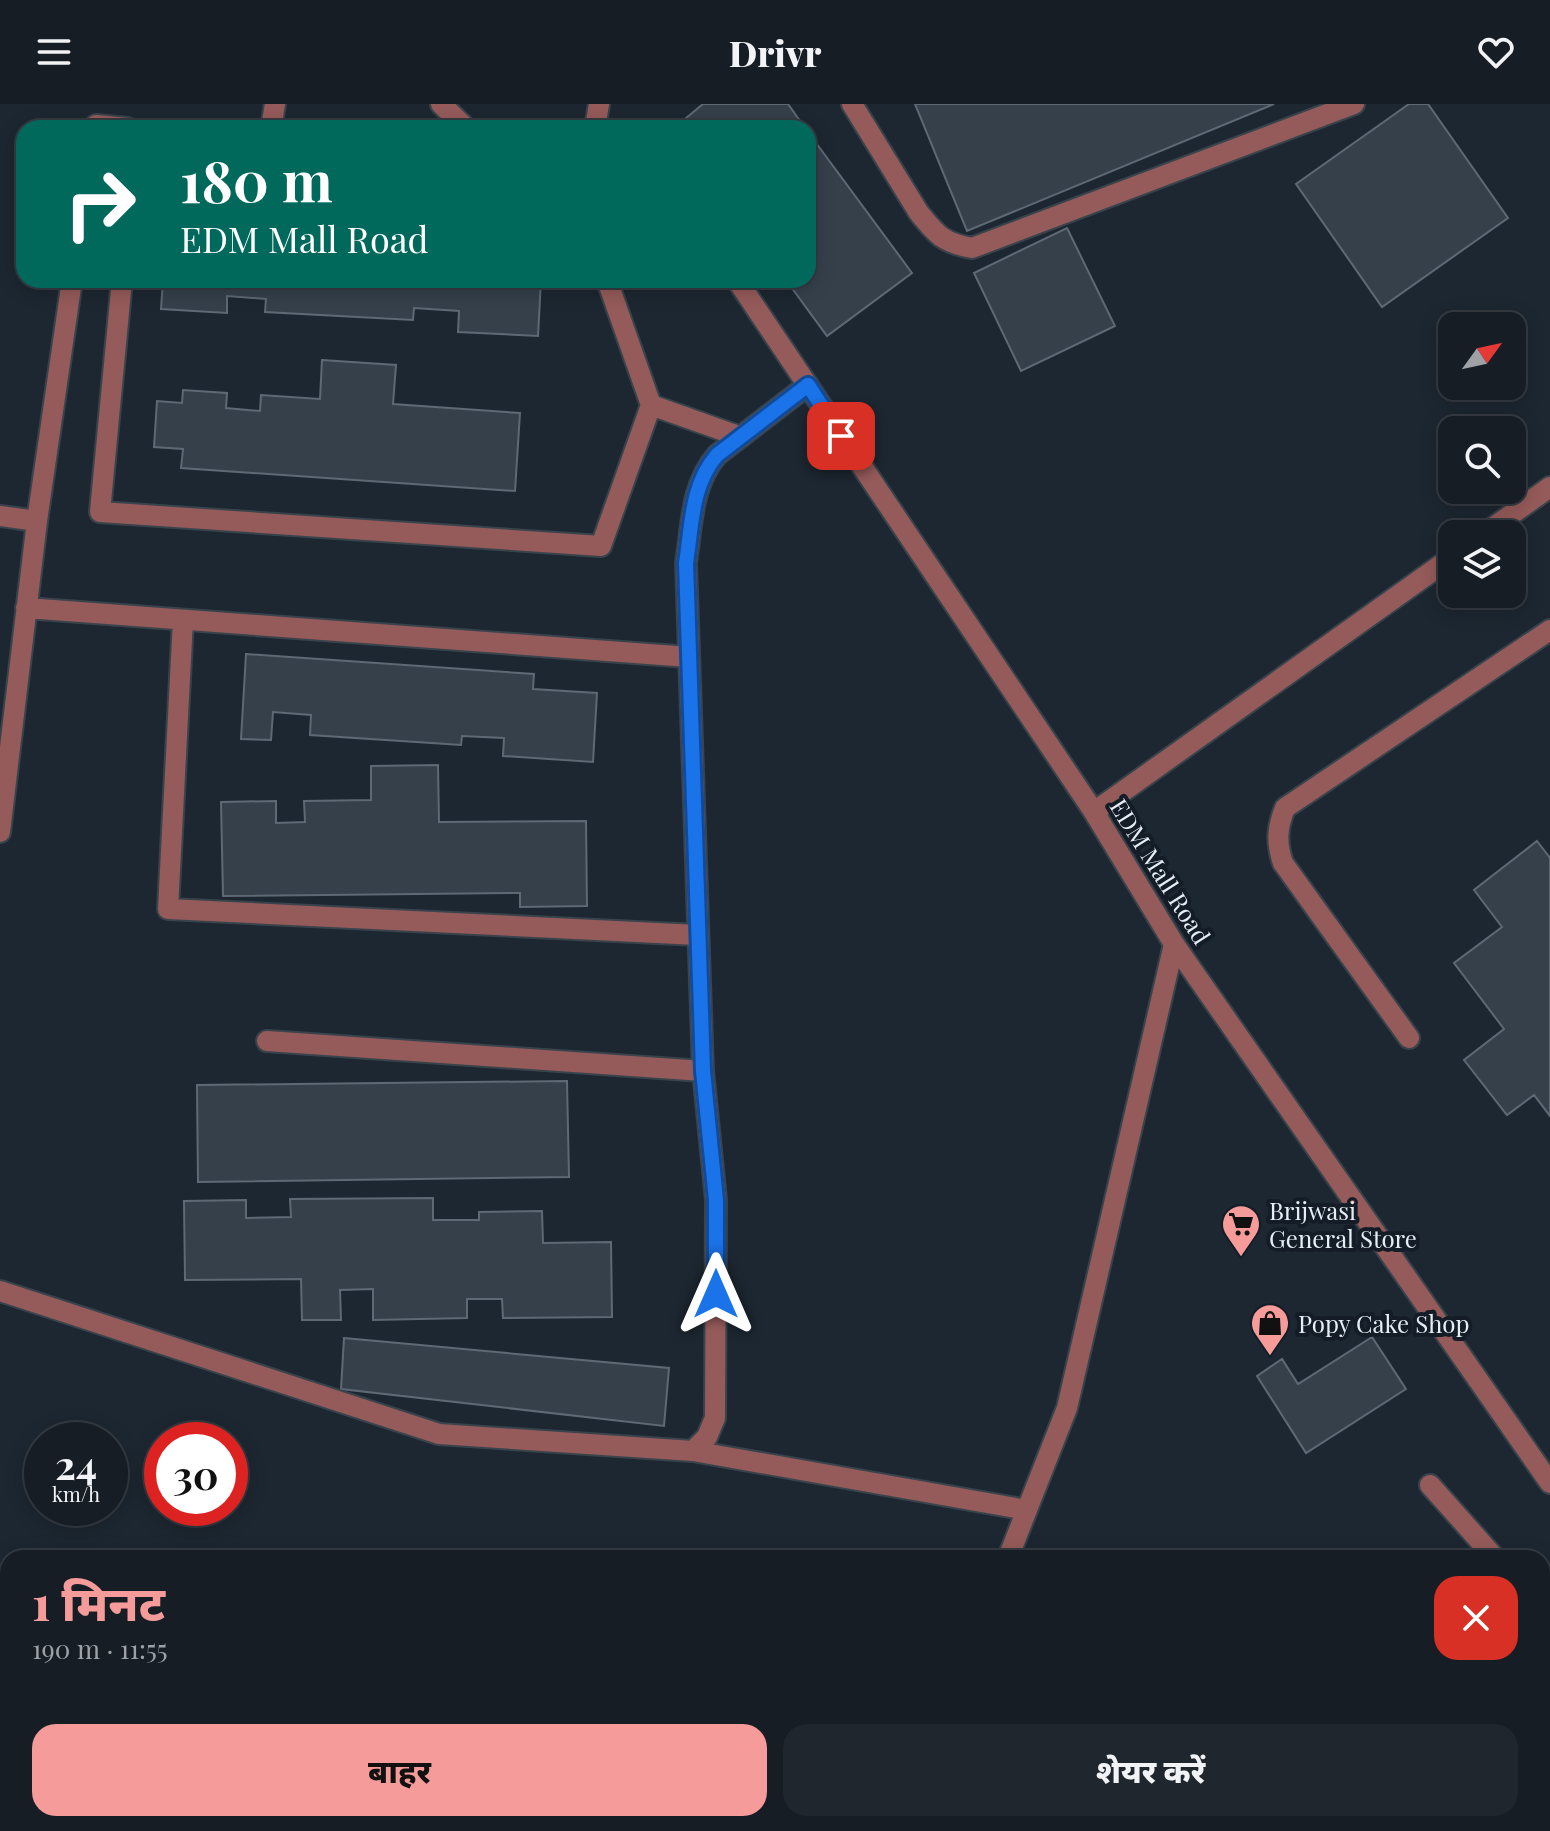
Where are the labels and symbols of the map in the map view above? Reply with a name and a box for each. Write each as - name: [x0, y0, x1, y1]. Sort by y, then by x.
- north arrow: [1438, 312, 1526, 400]
- pin: [807, 402, 875, 470]
- street label: EDM Mall Road: [1104, 792, 1218, 950]
- place label: Brijwasi General Store: [1269, 1194, 1417, 1254]
- supermarket icon: Brijwasi General Store: [1220, 1203, 1262, 1258]
- position arrow: [674, 1252, 758, 1336]
- shop icon: Popy Cake Shop: [1249, 1302, 1291, 1357]
- place label: Popy Cake Shop: [1298, 1307, 1469, 1339]
- speed limit sign: 30: [144, 1422, 248, 1526]

